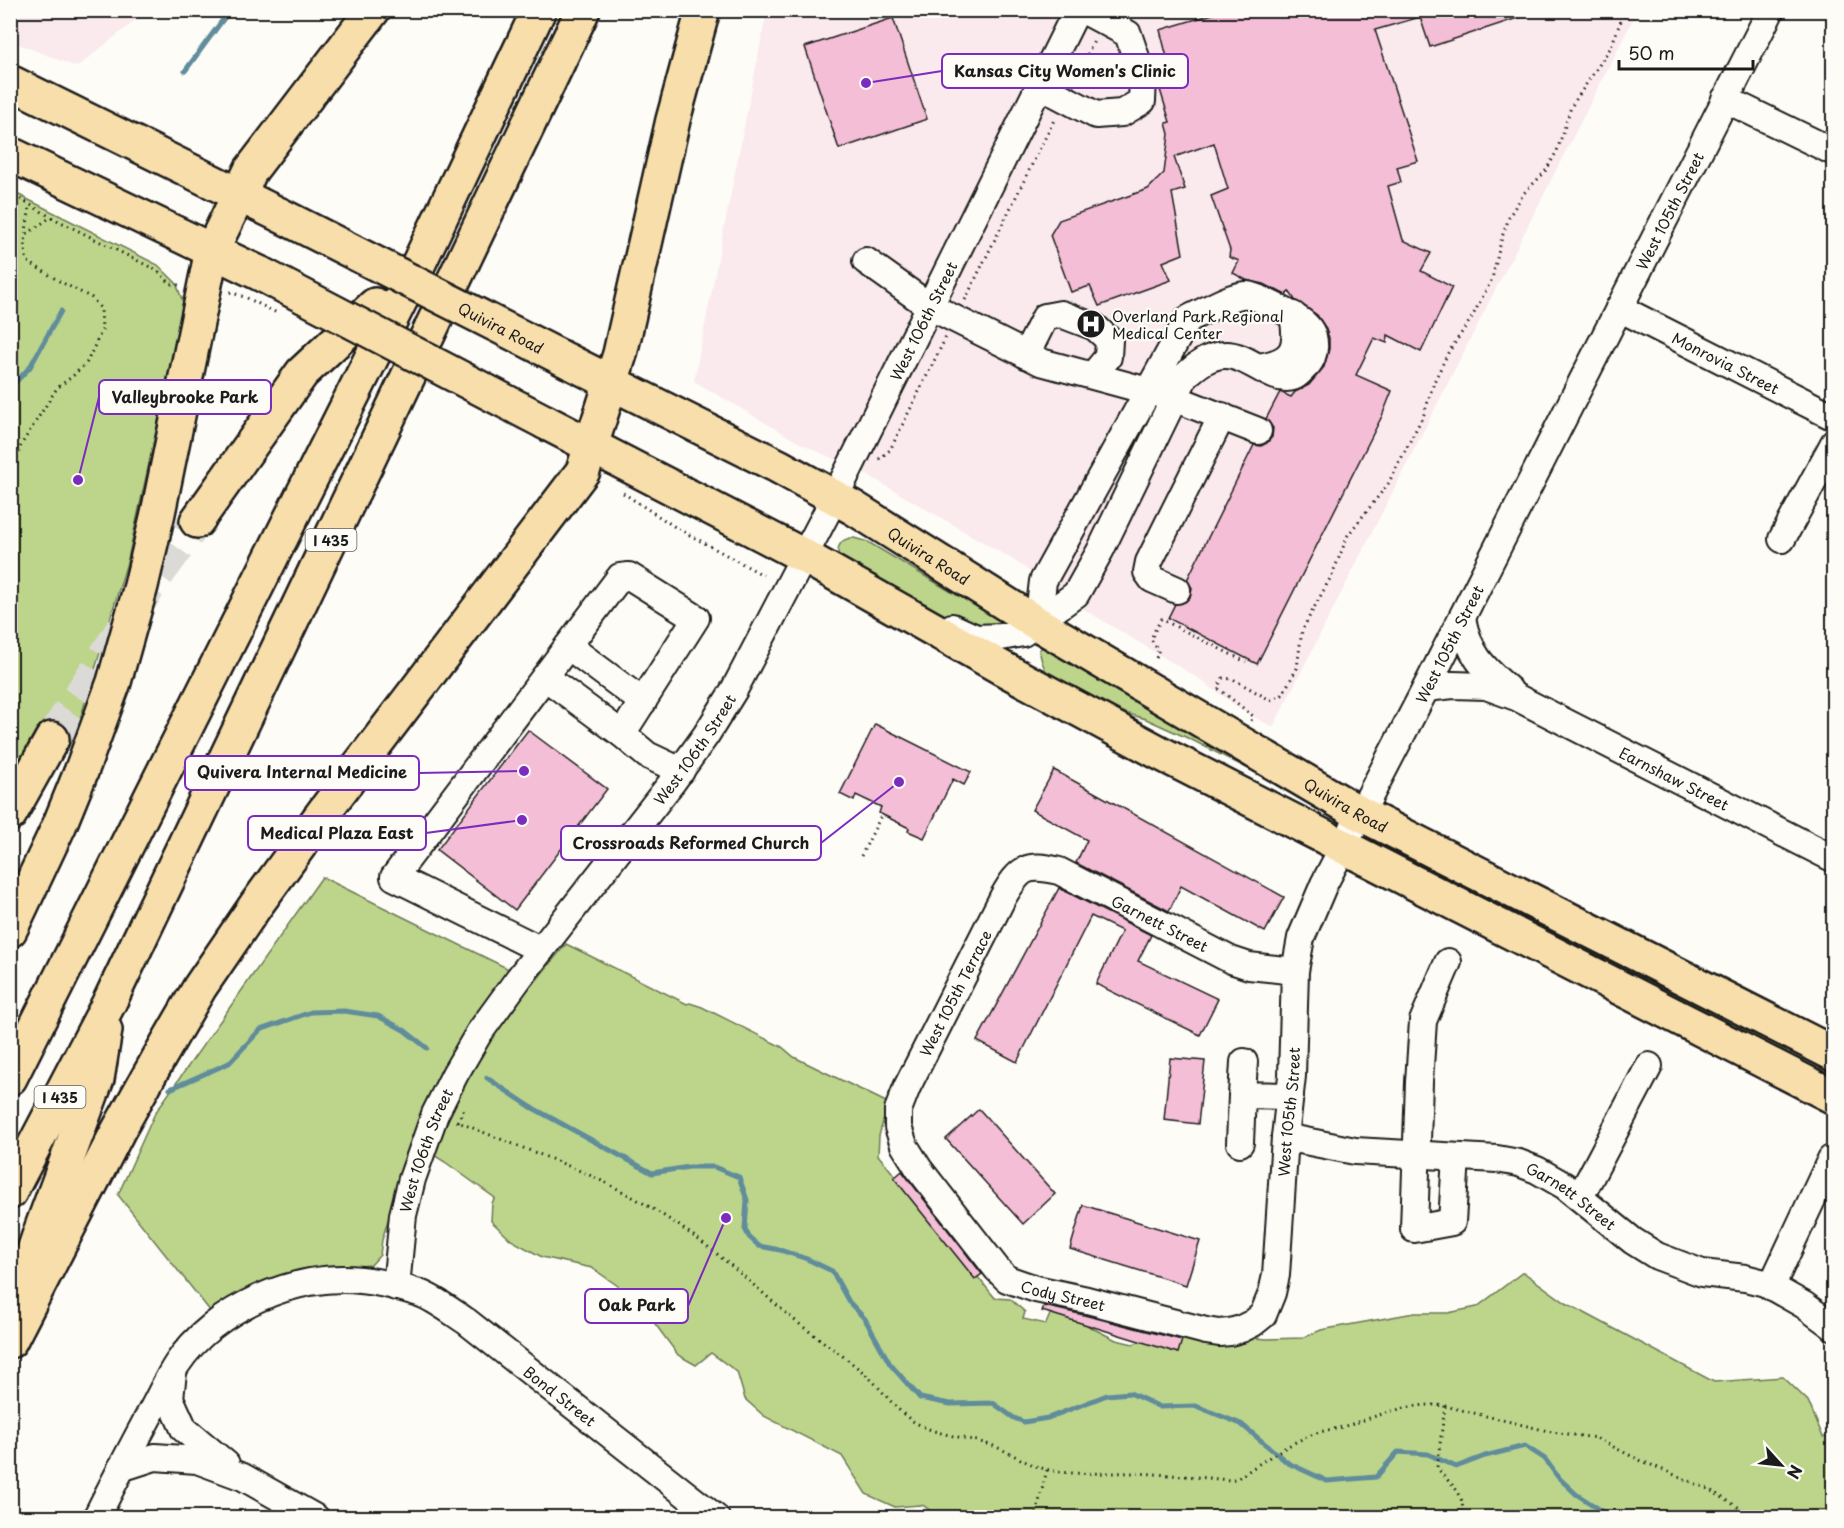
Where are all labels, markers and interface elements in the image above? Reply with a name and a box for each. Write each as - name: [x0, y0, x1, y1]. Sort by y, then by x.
- scale bar: [1619, 33, 1752, 71]
- text: 50 m: [1628, 39, 1675, 66]
- callout: Kansas City Women's Clinic: [942, 54, 1188, 88]
- text: Kansas City Women's Clinic: [954, 58, 1176, 82]
- street label: West 105th Street: [1629, 148, 1709, 274]
- street label: West 106th Street: [883, 257, 962, 384]
- street label: Quivira Road: [455, 296, 548, 358]
- place label: Overland Park Regional Medical Center: [1112, 304, 1284, 344]
- hospital icon: Overland Park Regional Medical Center: [1075, 308, 1107, 340]
- street label: Monrovia Street: [1669, 325, 1784, 399]
- callout: Valleybrooke Park: [99, 380, 271, 414]
- text: Valleybrooke Park: [111, 384, 259, 408]
- street label: Quivira Road: [884, 521, 974, 590]
- road number: I 435: [306, 529, 356, 551]
- street label: West 105th Street: [1409, 581, 1488, 707]
- street label: West 106th Street: [647, 689, 741, 809]
- street label: Earnshaw Street: [1616, 740, 1733, 815]
- callout: Quivera Internal Medicine: [185, 756, 419, 790]
- text: Quivera Internal Medicine: [197, 759, 407, 783]
- street label: Quivira Road: [1300, 772, 1392, 837]
- callout: Medical Plaza East: [248, 816, 426, 850]
- text: Medical Plaza East: [260, 820, 414, 844]
- callout: Crossroads Reformed Church: [561, 826, 821, 860]
- text: Crossroads Reformed Church: [573, 830, 809, 854]
- street label: Garnett Street: [1108, 889, 1212, 957]
- street label: West 105th Terrace: [913, 926, 997, 1060]
- street label: West 105th Street: [1271, 1047, 1304, 1177]
- street label: West 106th Street: [393, 1084, 458, 1215]
- road number: I 435: [34, 1086, 86, 1108]
- street label: Garnett Street: [1523, 1156, 1622, 1235]
- street label: Cody Street: [1018, 1273, 1108, 1316]
- callout: Oak Park: [585, 1289, 688, 1323]
- text: Oak Park: [598, 1292, 676, 1316]
- street label: Bond Street: [519, 1360, 602, 1431]
- north arrow: [1751, 1435, 1811, 1495]
- text: N: [1782, 1461, 1809, 1483]

